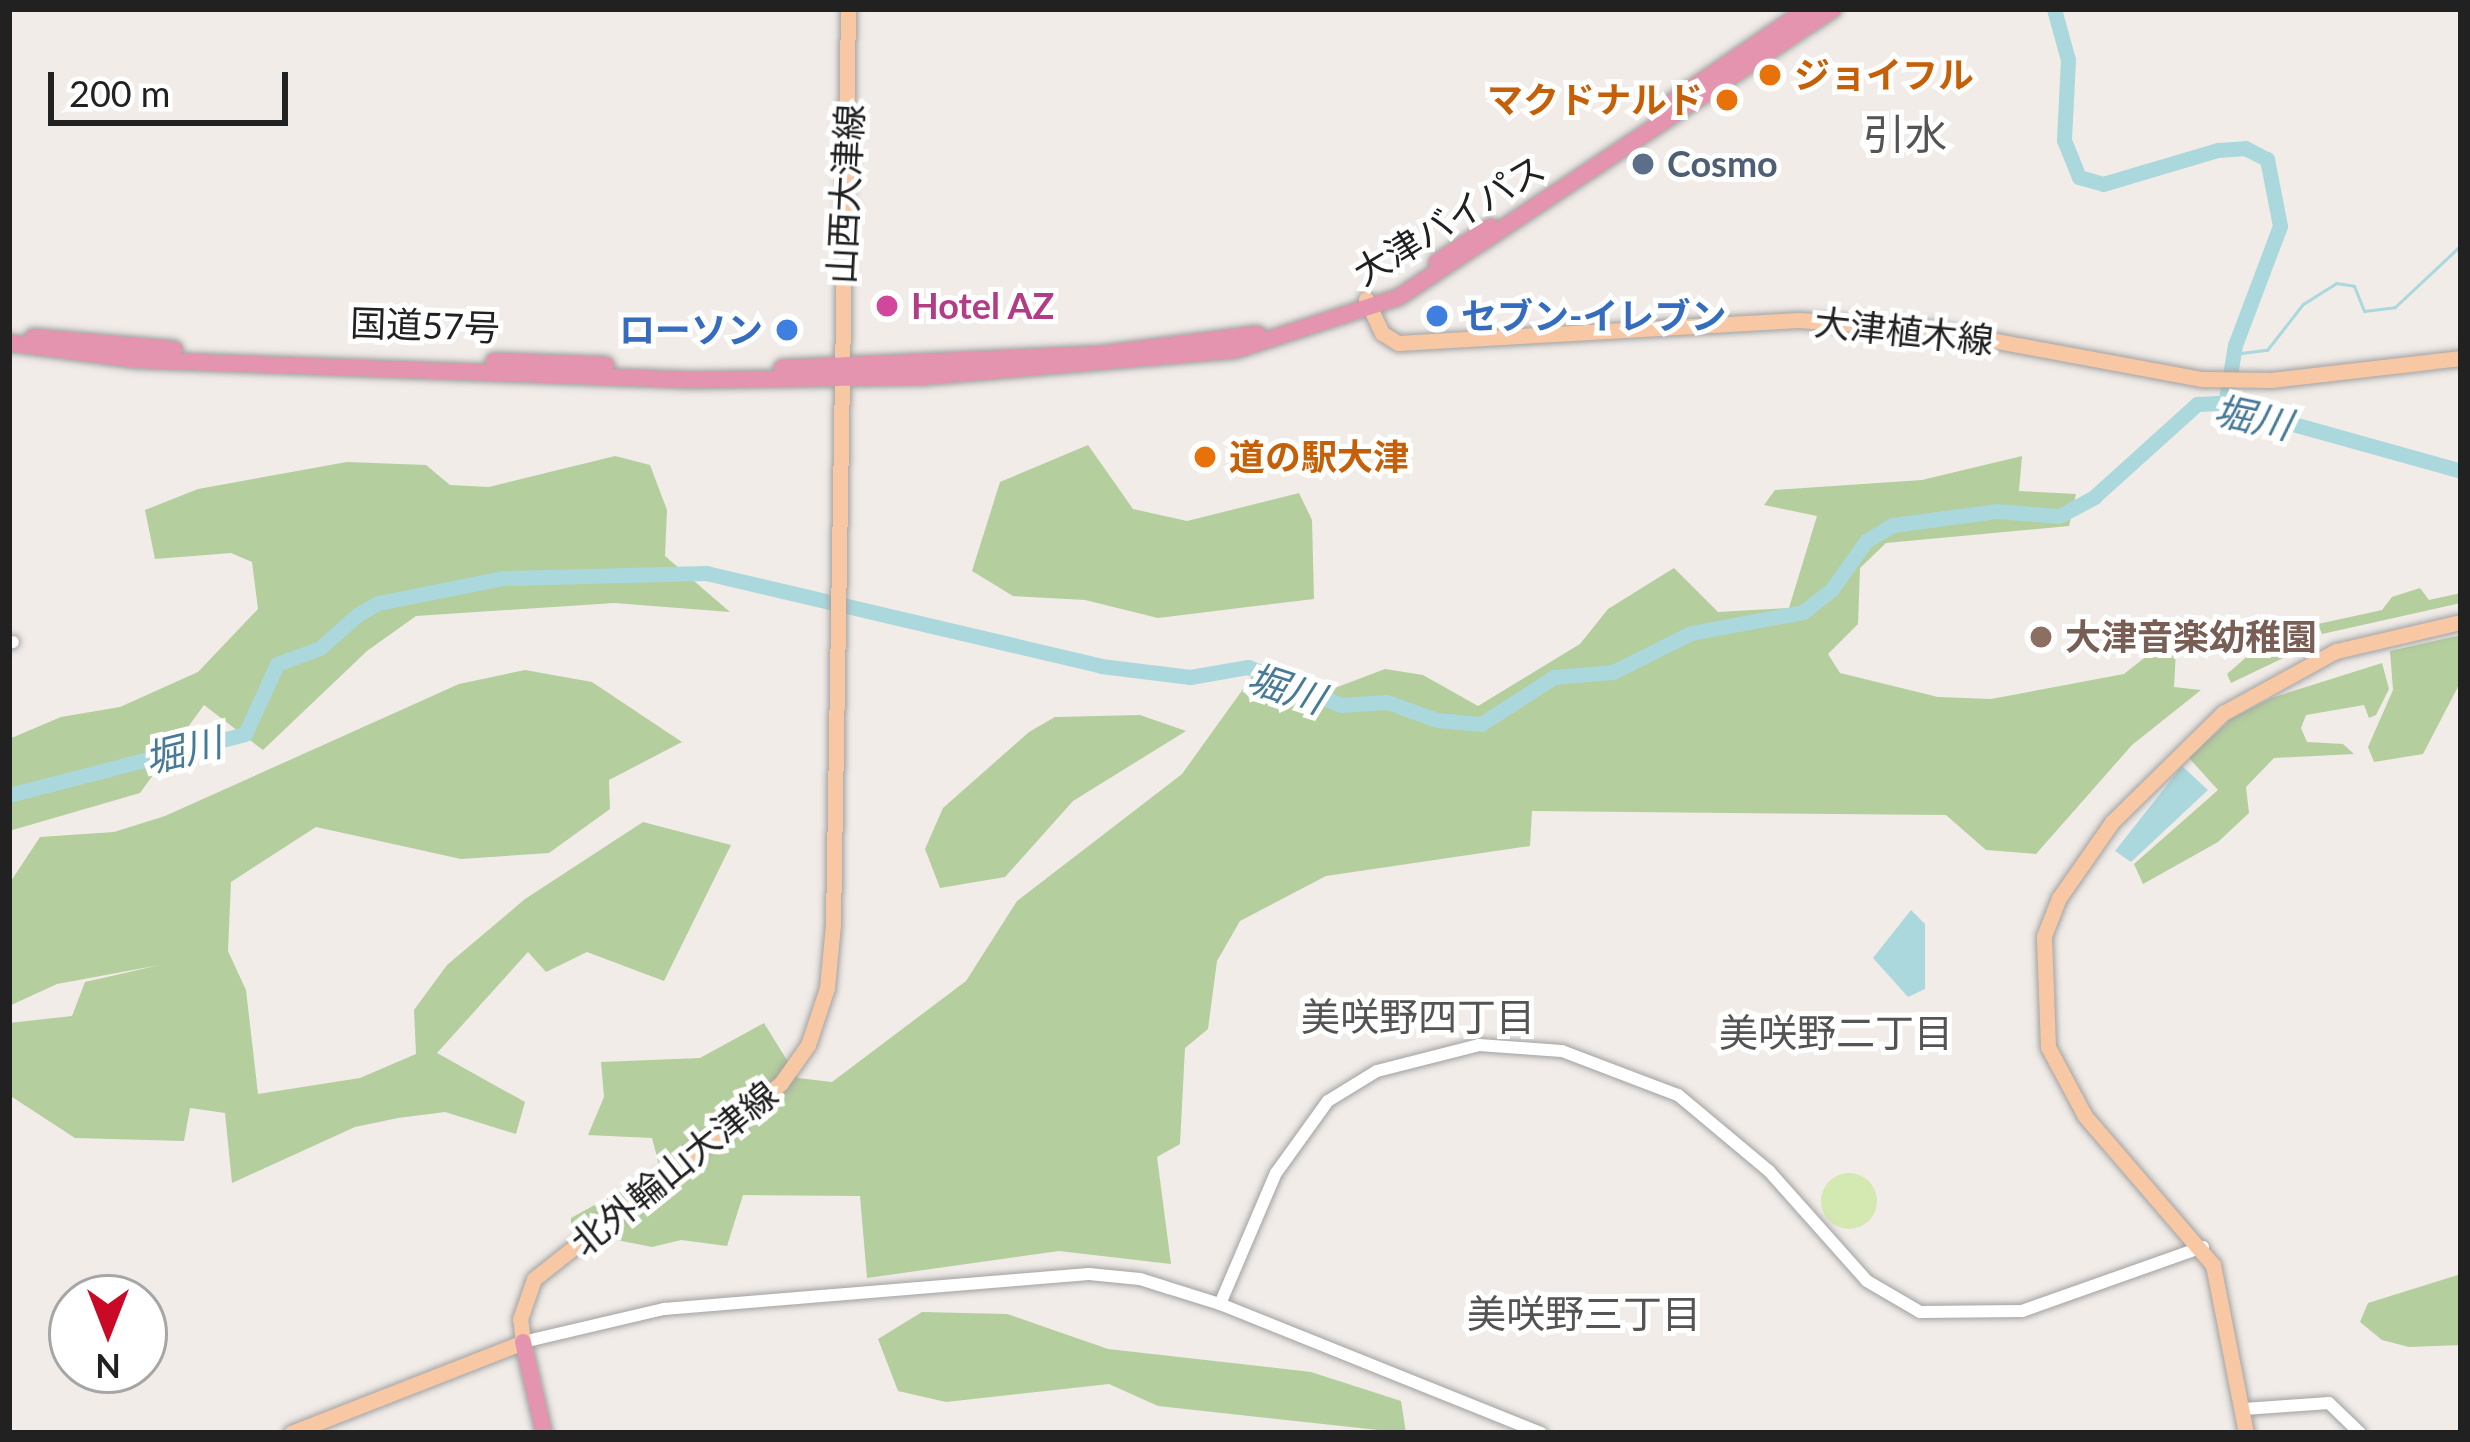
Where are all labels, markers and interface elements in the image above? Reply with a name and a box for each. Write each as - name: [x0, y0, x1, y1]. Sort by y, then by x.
- scale bar: [54, 48, 294, 122]
- place label: ジョイフル: [1794, 53, 1974, 97]
- marker: ジョイフル: [1757, 62, 1783, 88]
- text: 200 m: [69, 71, 170, 115]
- place label: マクドナルド: [1487, 78, 1703, 122]
- marker: マクドナルド: [1714, 87, 1740, 113]
- street label: 山西大津線: [819, 103, 871, 285]
- district label: 引水: [1863, 109, 1947, 159]
- place label: Cosmo: [1667, 142, 1778, 186]
- street label: 大津バイパス: [1345, 146, 1553, 294]
- marker: Cosmo: [1630, 151, 1656, 177]
- place label: Hotel AZ: [911, 284, 1055, 328]
- marker: Hotel AZ: [874, 293, 900, 319]
- place label: セブン-イレブン: [1461, 294, 1726, 338]
- street label: 大津植木線: [1812, 300, 1996, 362]
- street label: 国道57号: [349, 301, 501, 349]
- marker: セブン-イレブン: [1424, 303, 1450, 329]
- place label: ローソン: [619, 308, 763, 352]
- marker: ローソン: [774, 317, 800, 343]
- water label: 堀川: [2210, 386, 2296, 448]
- place label: 道の駅大津: [1229, 435, 1409, 479]
- marker: 道の駅大津: [1192, 444, 1218, 470]
- place label: 大津音楽幼稚園: [2065, 615, 2317, 659]
- marker: 大津音楽幼稚園: [2028, 624, 2054, 650]
- water label: 堀川: [1242, 654, 1330, 722]
- water label: 堀川: [139, 718, 227, 782]
- district label: 美咲野四丁目: [1301, 993, 1535, 1039]
- district label: 美咲野二丁目: [1719, 1009, 1953, 1055]
- street label: 北外輪山大津線: [562, 1072, 786, 1264]
- north arrow: [48, 1274, 168, 1394]
- district label: 美咲野三丁目: [1467, 1290, 1701, 1336]
- text: N: [95, 1347, 121, 1387]

